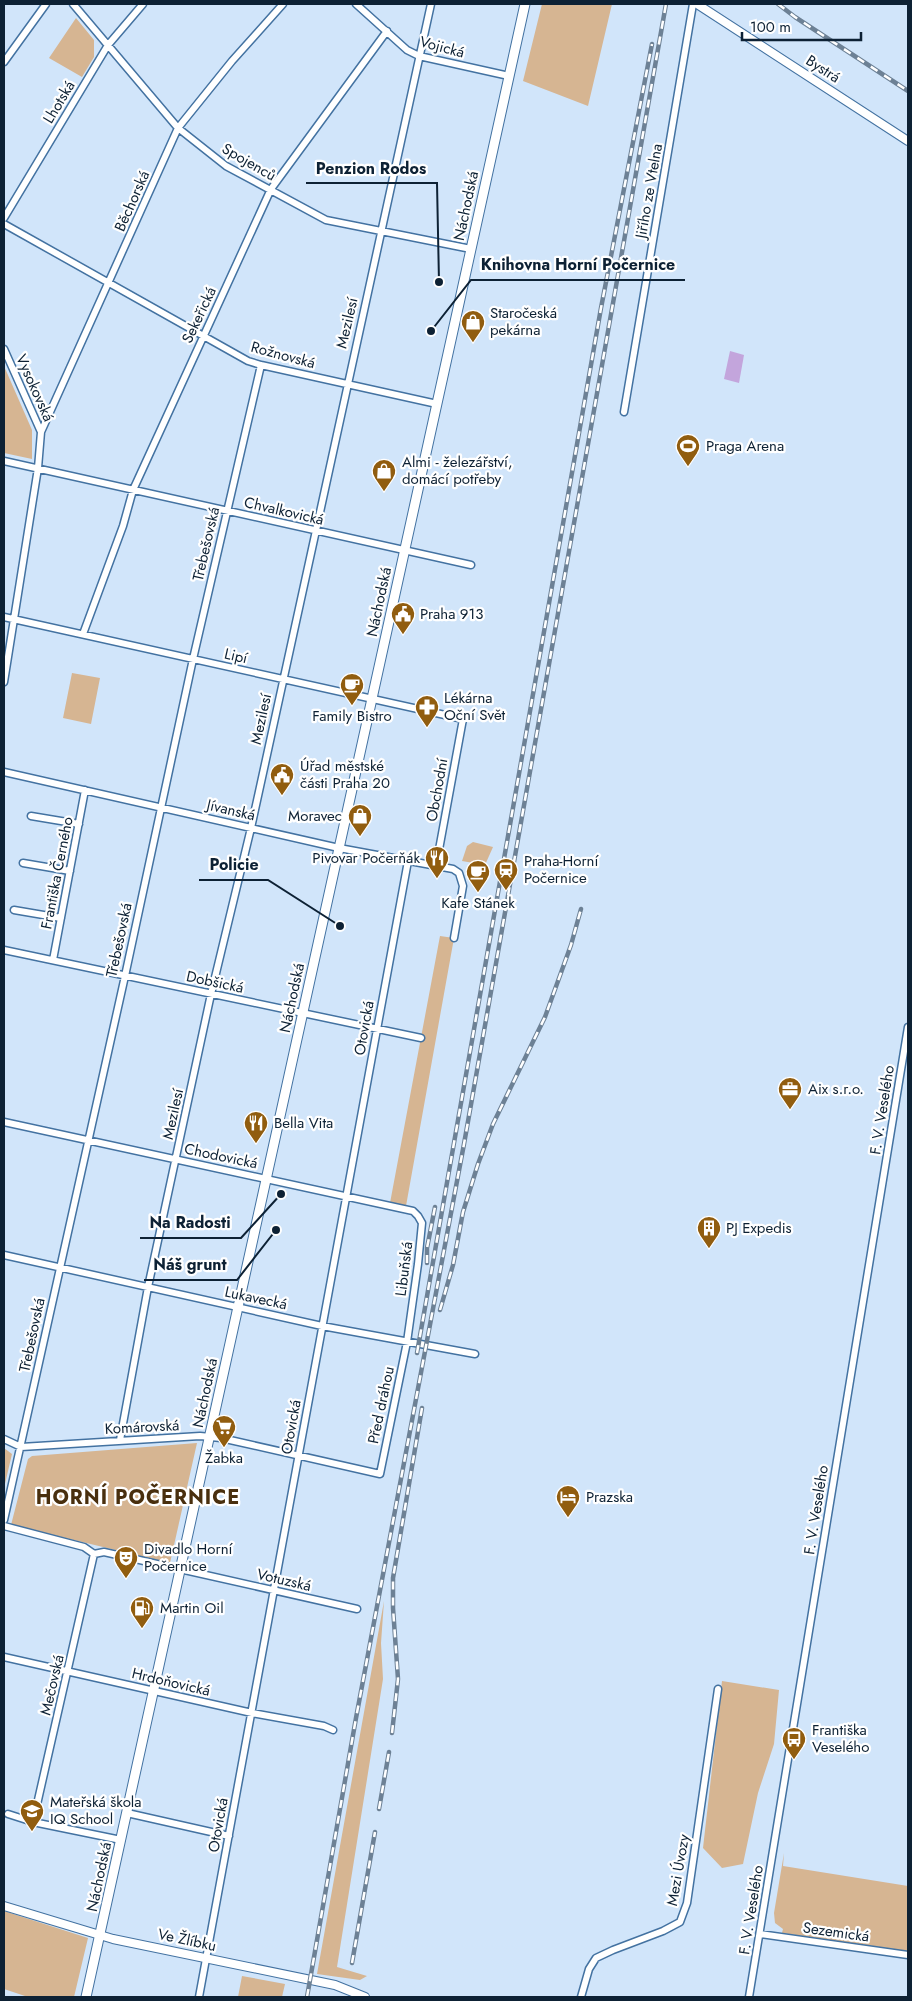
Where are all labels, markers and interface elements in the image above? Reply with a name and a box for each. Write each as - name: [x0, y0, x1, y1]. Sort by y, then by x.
- scale bar: [742, 10, 861, 42]
- text: 100 m: [750, 16, 791, 38]
- street label: Vojická: [417, 30, 467, 64]
- street label: Bystrá: [801, 50, 845, 88]
- street label: Lhotská: [38, 76, 80, 128]
- street label: Spojenců: [218, 138, 280, 186]
- street label: Jiřího ze Vtelna: [630, 142, 668, 242]
- callout: Penzion Rodos: [306, 152, 437, 183]
- text: Penzion Rodos: [316, 157, 426, 180]
- street label: Běchorská: [109, 167, 155, 235]
- street label: Náchodská: [448, 169, 484, 243]
- callout: Knihovna Horní Počernice: [471, 249, 685, 280]
- text: Knihovna Horní Počernice: [481, 253, 675, 276]
- street label: Sekeřická: [176, 283, 222, 347]
- street label: Mezilesí: [330, 294, 364, 351]
- place label: Staročeská pekárna: [490, 302, 557, 341]
- shop icon: Staročeská pekárna: [460, 309, 486, 343]
- street label: Rožnovská: [248, 336, 318, 374]
- street label: Vysokovská: [10, 351, 60, 425]
- sports icon: Praga Arena: [675, 433, 701, 467]
- place label: Praga Arena: [706, 435, 784, 457]
- place label: Almi - železářství, domácí potřeby: [402, 451, 513, 490]
- shop icon: Almi - železářství, domácí potřeby: [371, 458, 397, 492]
- street label: Chvalkovická: [242, 491, 326, 531]
- street label: Třebešovská: [187, 505, 225, 583]
- street label: Náchodská: [361, 565, 397, 639]
- public building icon: Praha 913: [390, 601, 416, 635]
- place label: Praha 913: [420, 603, 483, 625]
- street label: Lipí: [222, 643, 251, 670]
- cafe icon: Family Bistro: [339, 672, 365, 706]
- place label: Lékárna Oční Svět: [444, 687, 506, 726]
- street label: Mezilesí: [245, 690, 277, 747]
- pharmacy icon: Lékárna Oční Svět: [414, 694, 440, 728]
- place label: Family Bistro: [312, 705, 392, 727]
- place label: Úřad městské části Praha 20: [300, 755, 390, 794]
- street label: Obchodní: [421, 756, 454, 823]
- public building icon: Úřad městské části Praha 20: [269, 762, 295, 796]
- street label: Jívanská: [203, 793, 257, 826]
- shop icon: Moravec: [347, 803, 373, 837]
- place label: Moravec: [288, 805, 342, 827]
- street label: Františka Černého: [35, 815, 79, 931]
- restaurant icon: Pivovar Počerňák: [424, 845, 450, 879]
- place label: Pivovar Počerňák: [312, 847, 420, 869]
- callout: Policie: [199, 849, 268, 880]
- place label: Praha-Horní Počernice: [524, 850, 599, 889]
- text: Policie: [209, 853, 259, 876]
- station icon: Praha-Horní Počernice: [493, 857, 519, 891]
- cafe icon: Kafe Stánek: [465, 859, 491, 893]
- place label: Kafe Stánek: [441, 892, 515, 914]
- street label: Třebešovská: [100, 901, 138, 979]
- street label: Náchodská: [274, 961, 310, 1035]
- street label: Dobšická: [184, 965, 246, 999]
- street label: Otovická: [348, 999, 380, 1057]
- street label: F. V. Veselého: [864, 1064, 900, 1156]
- office icon: Aix s.r.o.: [777, 1076, 803, 1110]
- place label: Aix s.r.o.: [808, 1078, 864, 1100]
- street label: Mezilesí: [157, 1085, 189, 1142]
- restaurant icon: Bella Vita: [243, 1110, 269, 1144]
- place label: Bella Vita: [274, 1112, 333, 1134]
- street label: Chodovická: [182, 1138, 260, 1174]
- callout: Na Radosti: [140, 1207, 241, 1238]
- text: Na Radosti: [149, 1211, 231, 1234]
- building icon: PJ Expedis: [696, 1215, 722, 1249]
- place label: PJ Expedis: [726, 1217, 792, 1239]
- street label: Libuňská: [390, 1240, 418, 1298]
- callout: Náš grunt: [144, 1249, 237, 1280]
- text: Náš grunt: [153, 1253, 228, 1276]
- street label: Lukavecká: [223, 1281, 289, 1315]
- street label: Třebešovská: [13, 1296, 51, 1374]
- street label: Náchodská: [187, 1356, 223, 1430]
- street label: Před dráhou: [362, 1364, 400, 1446]
- street label: Otovická: [275, 1398, 307, 1456]
- street label: Komárovská: [104, 1414, 180, 1440]
- supermarket icon: Žabka: [211, 1414, 237, 1448]
- place label: Žabka: [205, 1447, 243, 1469]
- street label: F. V. Veselého: [798, 1464, 834, 1556]
- district label: HORNÍ POČERNICE: [36, 1482, 240, 1512]
- hotel icon: Prazska: [555, 1484, 581, 1518]
- place label: Prazska: [586, 1486, 633, 1508]
- place label: Divadlo Horní Počernice: [144, 1538, 234, 1577]
- theatre icon: Divadlo Horní Počernice: [113, 1545, 139, 1579]
- street label: Votuzská: [255, 1563, 313, 1597]
- fuel station icon: Martin Oil: [129, 1595, 155, 1629]
- place label: Martin Oil: [160, 1597, 224, 1619]
- street label: Mečovská: [34, 1653, 70, 1717]
- street label: Hrdoňovická: [130, 1662, 212, 1702]
- place label: Františka Veselého: [812, 1719, 869, 1758]
- bus stop icon: Františka Veselého: [781, 1726, 807, 1760]
- place label: Mateřská škola IQ School: [50, 1791, 142, 1830]
- street label: Otovická: [202, 1796, 234, 1854]
- school or university icon: Mateřská škola IQ School: [19, 1798, 45, 1832]
- street label: Mezi Úvozy: [661, 1832, 695, 1908]
- street label: Náchodská: [81, 1840, 117, 1914]
- street label: F. V. Veselého: [733, 1864, 769, 1956]
- street label: Sezemická: [801, 1916, 871, 1948]
- street label: Ve Žlíbku: [156, 1923, 218, 1957]

